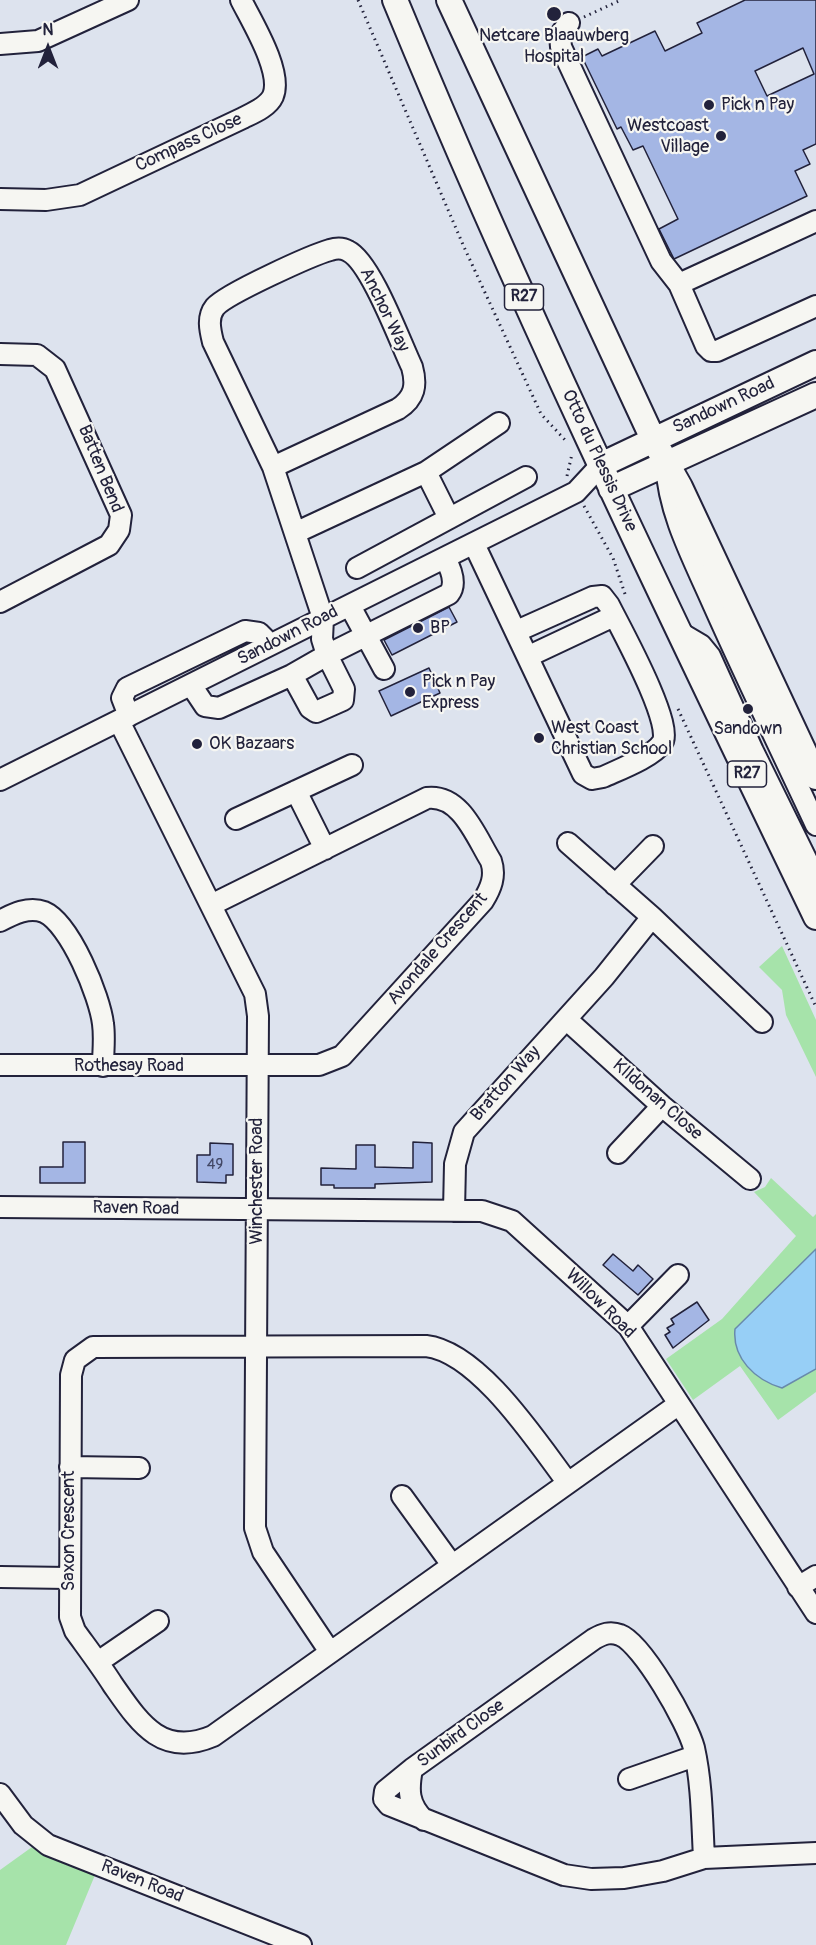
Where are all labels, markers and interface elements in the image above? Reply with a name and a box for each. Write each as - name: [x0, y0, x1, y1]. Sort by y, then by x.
- marker: Netcare Blaauwberg Hospital: [545, 5, 563, 23]
- north arrow: [18, 18, 78, 78]
- text: N: [43, 20, 53, 40]
- place label: Netcare Blaauwberg Hospital: [479, 25, 629, 68]
- place label: Pick n Pay: [721, 94, 794, 116]
- marker: Pick n Pay: [702, 98, 716, 112]
- street label: Compass Close: [132, 109, 246, 177]
- place label: Westcoast Village: [627, 115, 709, 158]
- marker: Westcoast Village: [714, 129, 728, 143]
- street label: Anchor Way: [354, 264, 414, 356]
- road number: R27: [504, 284, 544, 310]
- street label: Sandown Road: [670, 373, 778, 439]
- street label: Otto du Plessis Drive: [557, 387, 641, 535]
- street label: Batten Bend: [73, 422, 127, 516]
- street label: Sandown Road: [234, 601, 342, 671]
- place label: BP: [430, 617, 450, 639]
- marker: BP: [411, 621, 425, 635]
- place label: Pick n Pay Express: [422, 671, 495, 714]
- marker: Pick n Pay Express: [403, 685, 417, 699]
- marker: Sandown: [741, 702, 755, 716]
- place label: West Coast Christian School: [551, 717, 672, 760]
- place label: Sandown: [714, 718, 782, 740]
- marker: West Coast Christian School: [532, 731, 546, 745]
- place label: OK Bazaars: [209, 733, 294, 755]
- marker: OK Bazaars: [190, 737, 204, 751]
- road number: R27: [728, 761, 766, 787]
- street label: Avondale Crescent: [383, 888, 493, 1010]
- street label: Bratton Way: [467, 1042, 545, 1126]
- street label: Rothesay Road: [74, 1055, 184, 1077]
- street label: KIldonan Close: [608, 1055, 706, 1145]
- street label: Winchester Road: [246, 1118, 268, 1244]
- house number: 49: [207, 1156, 223, 1174]
- street label: Raven Road: [92, 1197, 180, 1221]
- street label: Willow Road: [561, 1265, 639, 1343]
- street label: Saxon Crescent: [58, 1471, 80, 1591]
- street label: Sunbird Close: [413, 1695, 509, 1773]
- street label: Raven Road: [98, 1856, 186, 1908]

